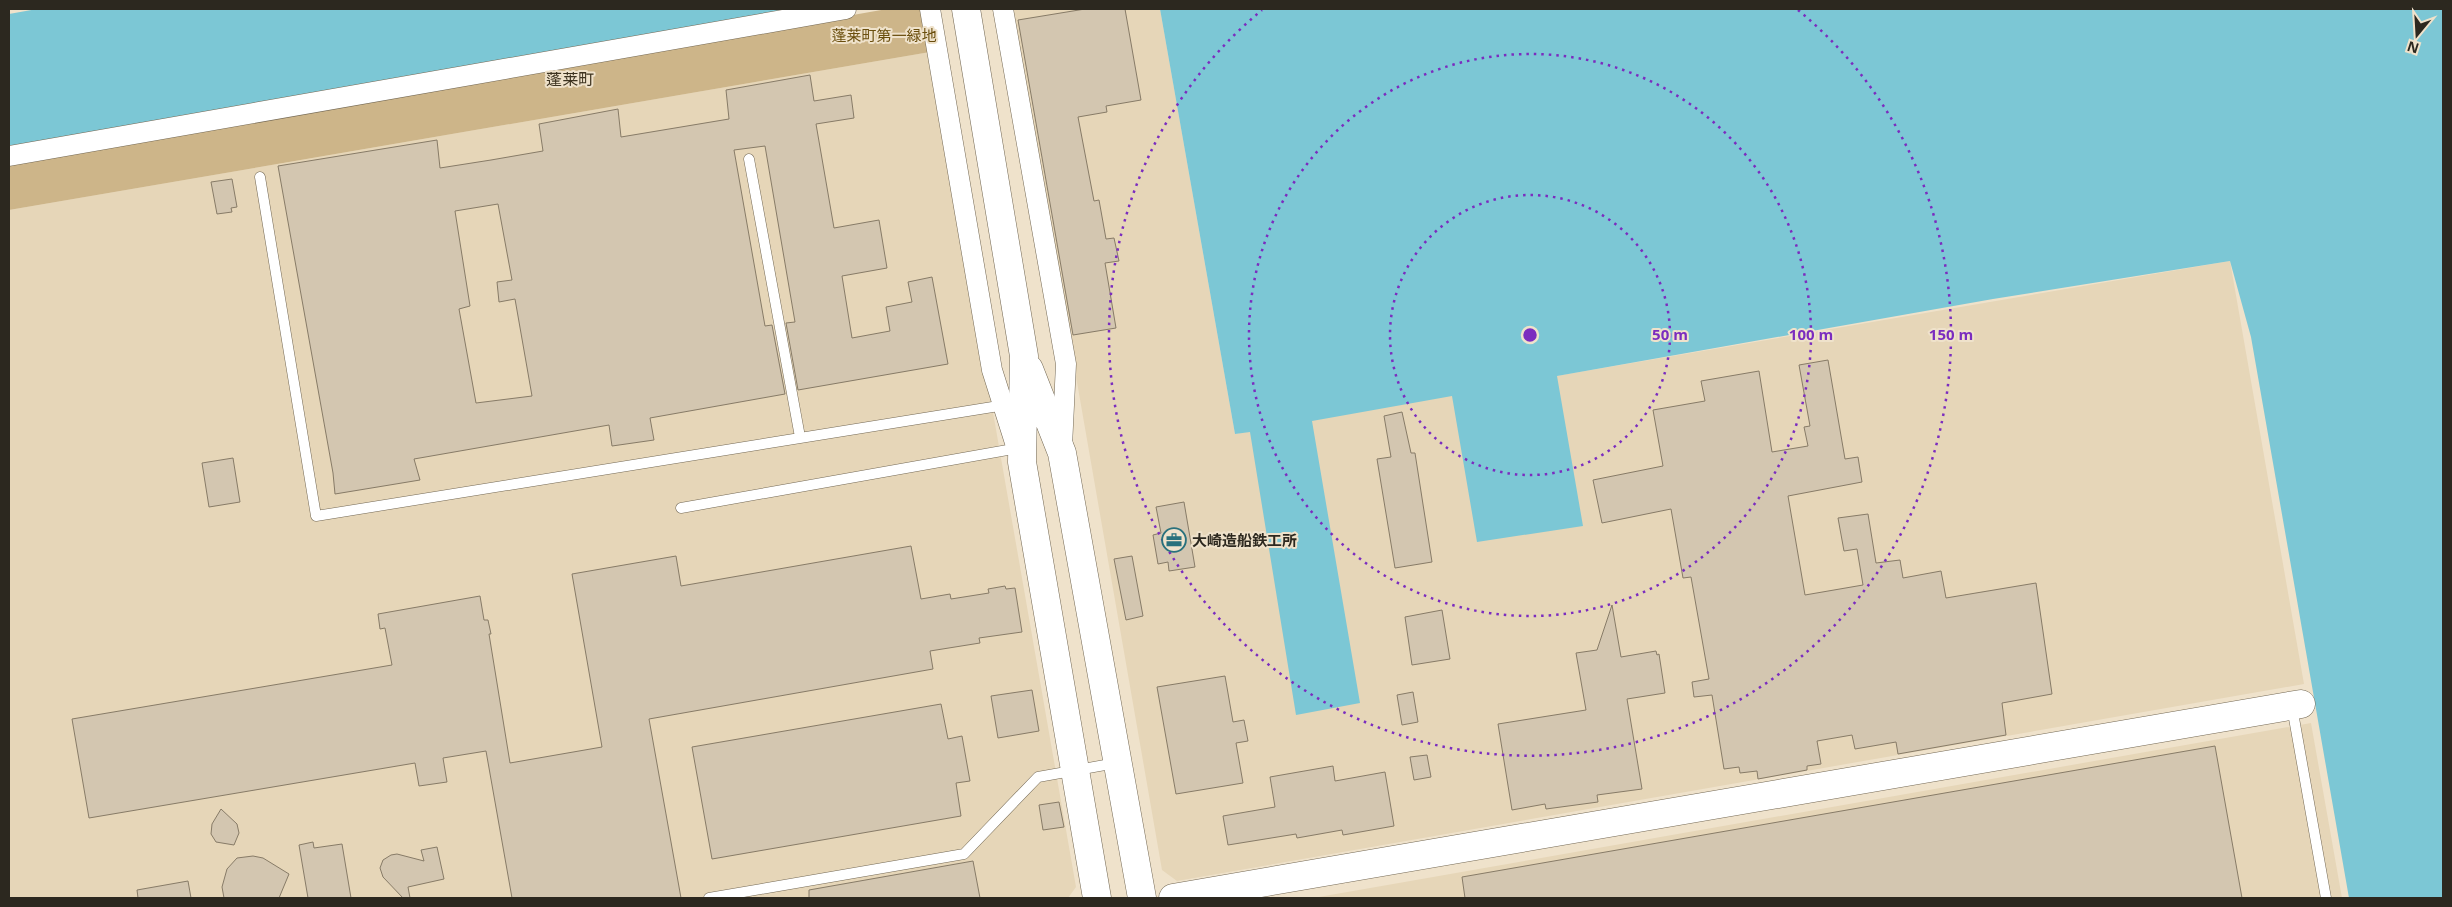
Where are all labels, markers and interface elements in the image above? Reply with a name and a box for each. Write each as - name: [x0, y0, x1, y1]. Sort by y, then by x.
- north arrow: [2392, 10, 2442, 60]
- park label: 蓬莱町第一緑地: [831, 25, 937, 45]
- text: N: [2404, 37, 2421, 59]
- district label: 蓬莱町: [546, 68, 594, 90]
- text: 50 m: [1652, 324, 1688, 344]
- text: 100 m: [1789, 324, 1833, 344]
- text: 150 m: [1929, 324, 1973, 344]
- centre of rings: [1521, 326, 1539, 344]
- office icon: 大崎造船鉄工所: [1161, 527, 1187, 553]
- place label: 大崎造船鉄工所: [1192, 530, 1297, 550]

